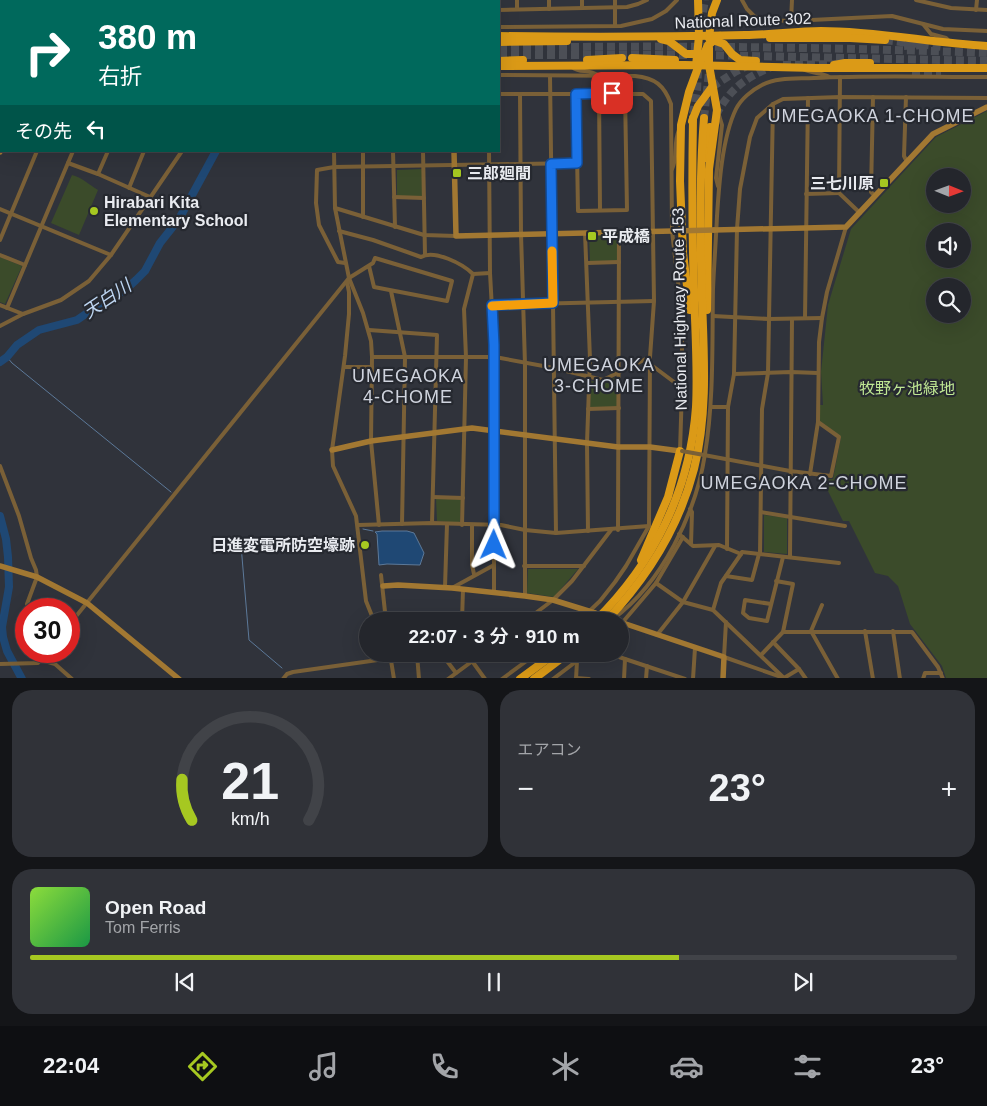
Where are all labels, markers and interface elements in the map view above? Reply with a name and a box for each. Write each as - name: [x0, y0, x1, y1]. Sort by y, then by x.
- street label: National Route 302: [674, 10, 812, 31]
- text: 380 m: [98, 17, 197, 56]
- icon: right: [15, 20, 80, 85]
- text: 右折: [98, 64, 142, 89]
- pin: [591, 72, 633, 114]
- icon: arrive: [598, 79, 626, 107]
- district label: UMEGAOKA 1-CHOME: [767, 106, 975, 126]
- icon: left: [82, 115, 110, 143]
- text: その先: [15, 121, 72, 142]
- place label: 三郎廻間: [467, 165, 531, 182]
- marker: 三郎廻間: [451, 167, 463, 179]
- north arrow: [926, 168, 971, 212]
- map controls: [926, 168, 971, 323]
- place label: 三七川原: [810, 175, 874, 192]
- marker: 三七川原: [878, 177, 890, 189]
- place label: Hirabari Kita Elementary School: [104, 194, 248, 229]
- marker: Hirabari Kita Elementary School: [88, 205, 100, 217]
- street label: National Highway Route 153: [669, 207, 690, 411]
- button: sound: [926, 223, 971, 268]
- place label: 平成橋: [602, 227, 650, 245]
- marker: 平成橋: [586, 230, 598, 242]
- water label: 天白川: [79, 274, 137, 322]
- button: search: [926, 278, 971, 323]
- district label: UMEGAOKA 3-CHOME: [543, 355, 655, 396]
- district label: UMEGAOKA 4-CHOME: [352, 366, 464, 407]
- park label: 牧野ヶ池緑地: [859, 380, 955, 397]
- district label: UMEGAOKA 2-CHOME: [700, 473, 908, 493]
- position arrow: [467, 518, 519, 570]
- place label: 日進変電所防空壕跡: [211, 537, 355, 554]
- marker: 日進変電所防空壕跡: [359, 539, 371, 551]
- speed limit sign: 30: [15, 598, 80, 663]
- text: 22:07 · 3 分 · 910 m: [408, 626, 580, 647]
- text: エアコン: [518, 741, 582, 758]
- text: 21: [221, 752, 279, 810]
- text: 23°: [709, 767, 766, 809]
- text: −: [518, 773, 534, 804]
- text: +: [941, 773, 957, 804]
- text: km/h: [230, 809, 269, 829]
- text: Open Road: [105, 897, 206, 918]
- text: Tom Ferris: [105, 919, 181, 936]
- icon: previous: [171, 968, 199, 996]
- icon: pause: [480, 968, 508, 996]
- icon: next: [789, 968, 817, 996]
- icon: directions: [185, 1049, 220, 1084]
- icon: music: [306, 1049, 341, 1084]
- icon: phone: [427, 1049, 462, 1084]
- icon: climate: [548, 1049, 583, 1084]
- icon: car: [669, 1049, 704, 1084]
- icon: filters: [790, 1049, 825, 1084]
- text: 22:04: [43, 1053, 99, 1078]
- text: 23°: [911, 1053, 944, 1078]

